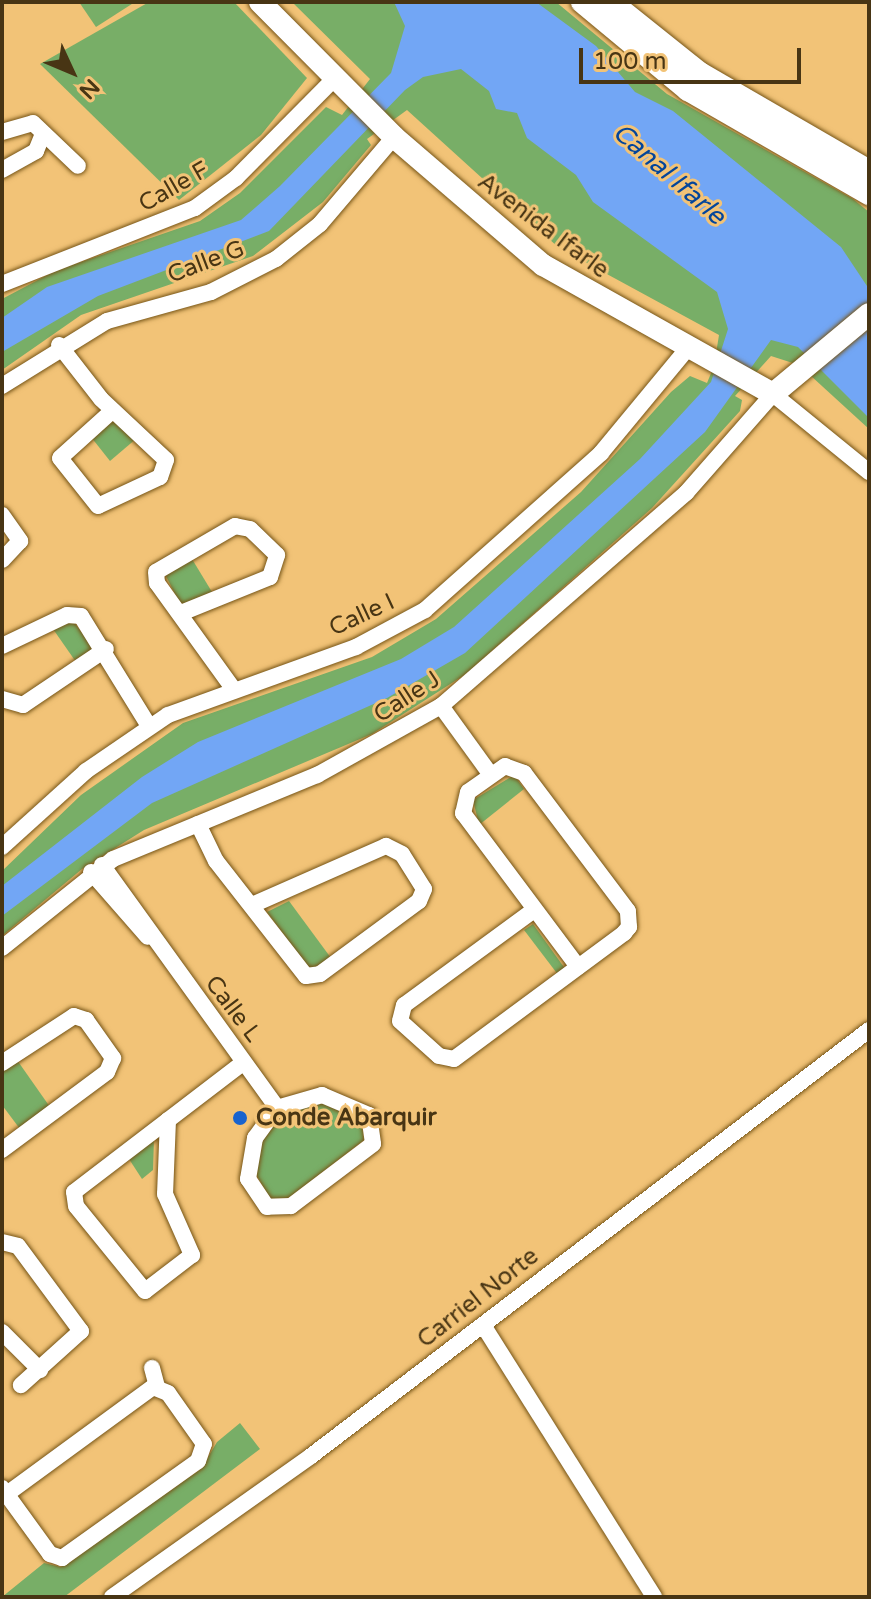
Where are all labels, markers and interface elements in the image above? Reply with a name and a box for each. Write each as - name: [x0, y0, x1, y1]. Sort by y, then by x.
- north arrow: [32, 32, 112, 112]
- scale bar: [583, 32, 805, 82]
- text: 100 m: [593, 47, 667, 76]
- text: N: [74, 73, 105, 104]
- water label: Canal Ifarle: [606, 117, 732, 231]
- street label: Calle F: [134, 155, 214, 219]
- street label: Avenida Ifarle: [472, 167, 614, 285]
- street label: Calle G: [163, 234, 249, 290]
- street label: Calle I: [325, 587, 399, 643]
- street label: Calle J: [368, 665, 446, 729]
- street label: Calle L: [199, 970, 267, 1048]
- place label: Conde Abarquir: [256, 1104, 437, 1132]
- marker: Conde Abarquir: [231, 1109, 249, 1127]
- street label: Carriel Norte: [412, 1242, 544, 1354]

